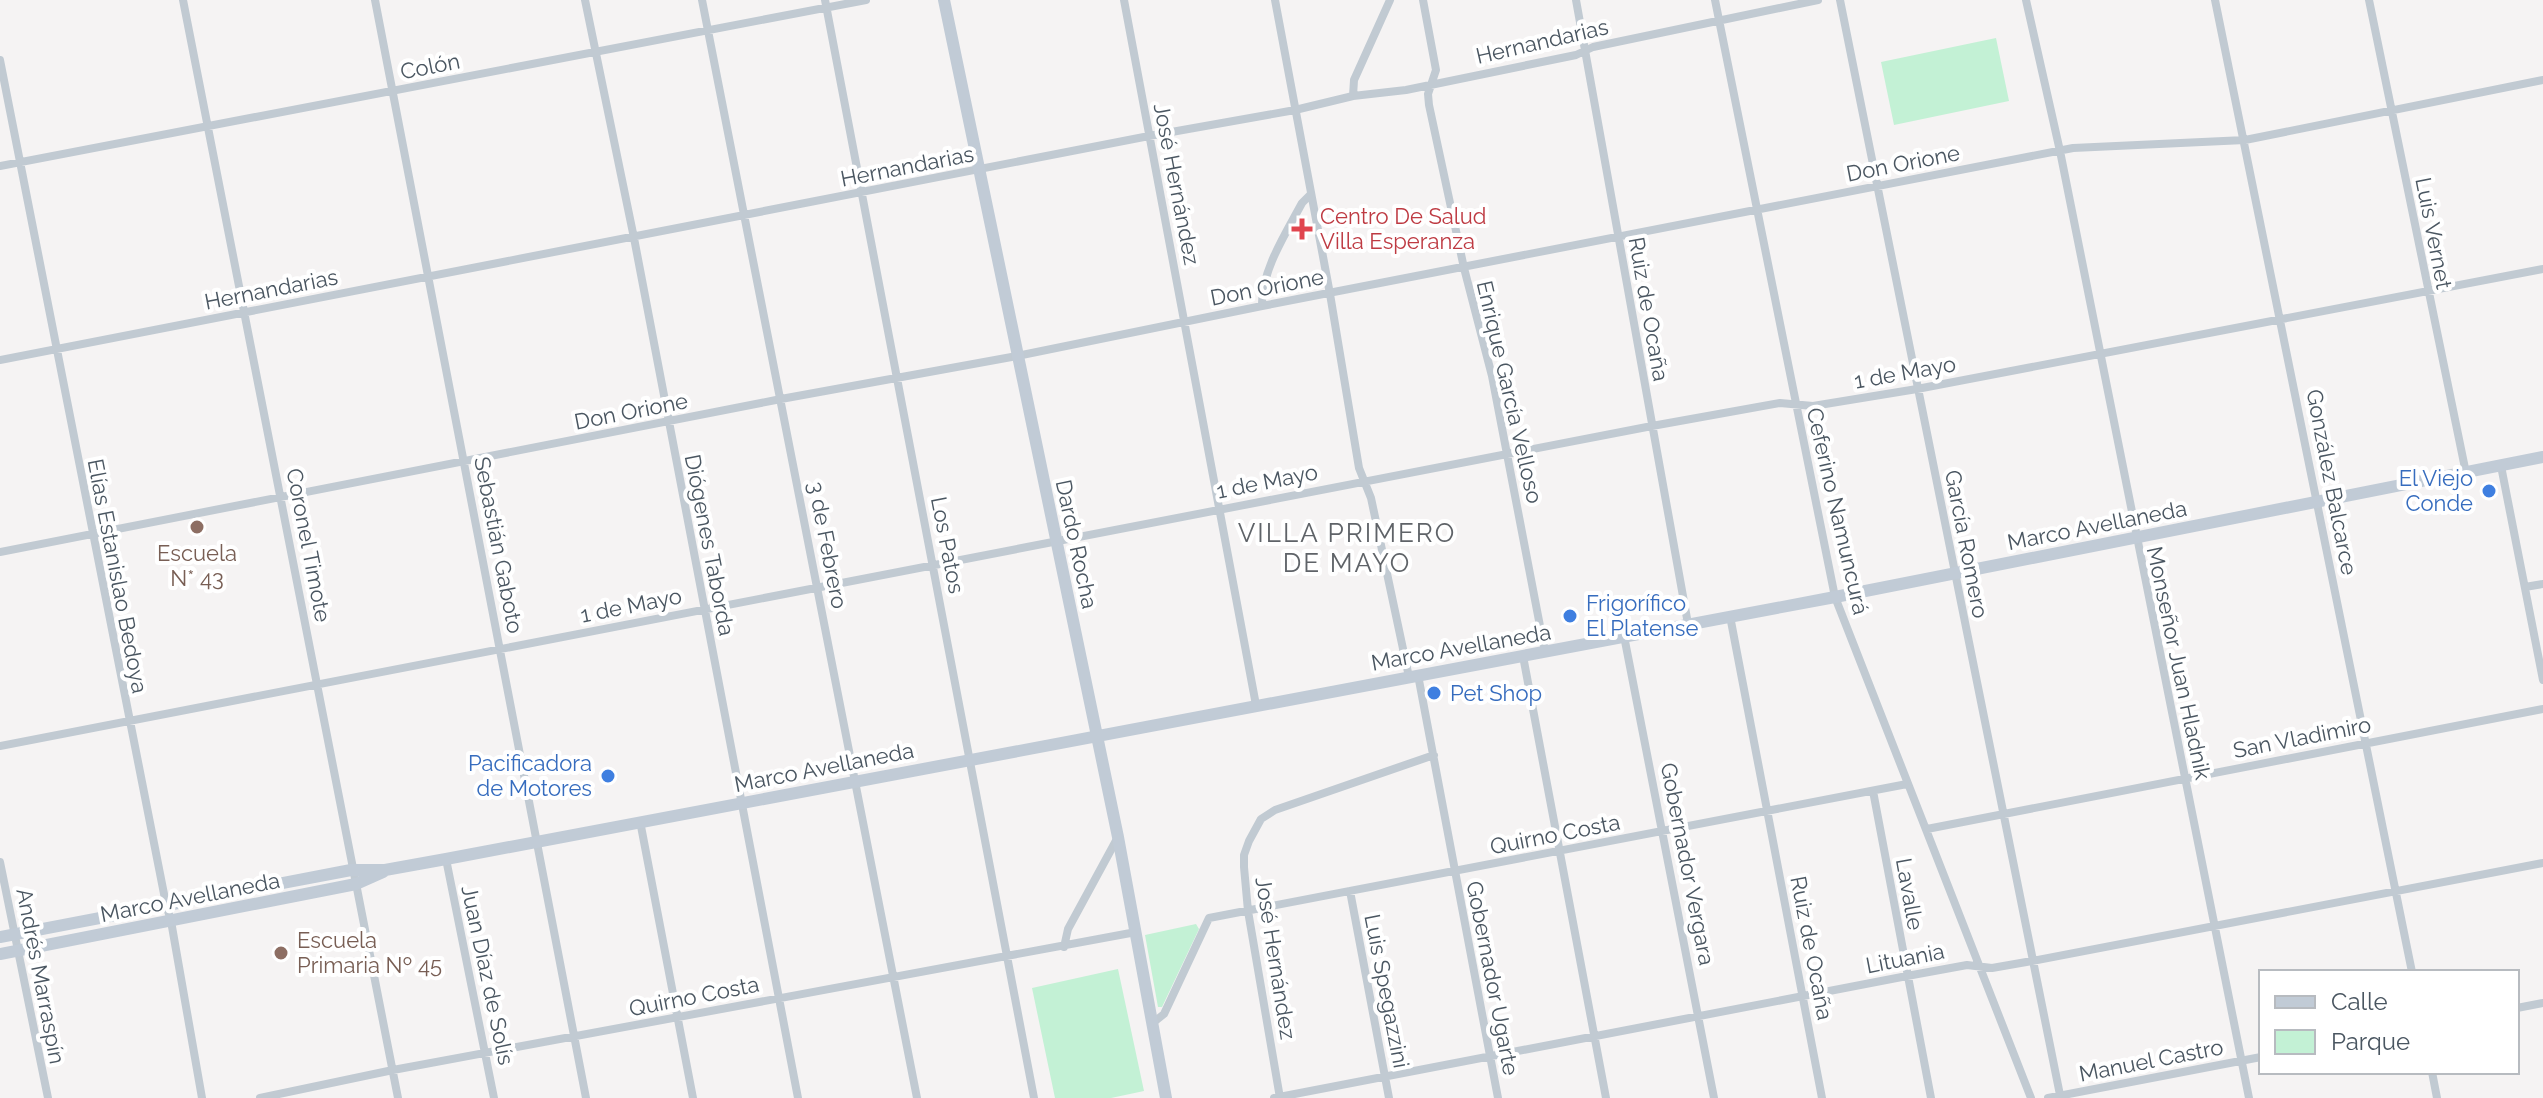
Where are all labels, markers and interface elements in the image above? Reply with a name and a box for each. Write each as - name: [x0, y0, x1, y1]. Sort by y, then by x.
- street label: Hernandarias: [1473, 13, 1611, 69]
- street label: Colón: [398, 48, 462, 84]
- street label: José Hernández: [1149, 101, 1205, 267]
- street label: Don Orione: [1844, 139, 1962, 187]
- street label: Hernandarias: [838, 140, 976, 192]
- street label: Luis Vernet: [2410, 175, 2458, 292]
- place label: Centro De Salud Villa Esperanza: [1320, 203, 1487, 254]
- marker: Centro De Salud Villa Esperanza: [1291, 218, 1313, 240]
- street label: Ruiz de Ocaña: [1624, 235, 1674, 383]
- street label: Hernandarias: [202, 263, 340, 315]
- street label: Don Orione: [1208, 263, 1326, 311]
- street label: Enrique García Velloso: [1472, 278, 1548, 506]
- street label: 1 de Mayo: [1852, 350, 1958, 394]
- street label: Don Orione: [572, 387, 690, 435]
- street label: González Balcarce: [2301, 387, 2363, 577]
- street label: Ceferino Namuncurá: [1802, 405, 1874, 617]
- street label: Diógenes Taborda: [680, 452, 740, 638]
- street label: Sebastián Gaboto: [469, 454, 529, 636]
- street label: Elías Estanislao Bedoya: [83, 457, 153, 695]
- street label: 1 de Mayo: [1214, 458, 1320, 504]
- place label: El Viejo Conde: [2399, 465, 2473, 516]
- street label: Coronel Timote: [281, 466, 337, 624]
- street label: García Romero: [1940, 468, 1994, 620]
- street label: Dardo Rocha: [1051, 477, 1103, 611]
- street label: 3 de Febrero: [803, 479, 853, 611]
- marker: El Viejo Conde: [2480, 482, 2498, 500]
- street label: Los Patos: [926, 494, 970, 596]
- street label: Marco Avellaneda: [2005, 495, 2189, 555]
- marker: Escuela N* 43: [188, 518, 206, 536]
- district label: VILLA PRIMERO DE MAYO: [1238, 518, 1456, 578]
- place label: Escuela N* 43: [157, 540, 237, 591]
- street label: Monseñor Juan Hladnik: [2142, 544, 2217, 782]
- street label: 1 de Mayo: [578, 582, 684, 628]
- place label: Frigorífico El Platense: [1586, 590, 1698, 641]
- marker: Frigorífico El Platense: [1561, 607, 1579, 625]
- street label: Marco Avellaneda: [1369, 618, 1553, 676]
- place label: Pet Shop: [1450, 680, 1542, 706]
- marker: Pet Shop: [1425, 684, 1443, 702]
- street label: San Vladimiro: [2231, 711, 2373, 763]
- street label: Marco Avellaneda: [732, 737, 916, 797]
- place label: Pacificadora de Motores: [468, 750, 592, 801]
- street label: Gobernador Vergara: [1656, 761, 1720, 967]
- marker: Pacificadora de Motores: [599, 767, 617, 785]
- street label: Quirno Costa: [1488, 809, 1622, 859]
- street label: Lavalle: [1891, 856, 1929, 932]
- street label: Marco Avellaneda: [98, 867, 282, 927]
- street label: Ruiz de Ocaña: [1785, 874, 1839, 1022]
- street label: José Hernández: [1250, 875, 1302, 1041]
- street label: Gobernador Ugarte: [1461, 879, 1525, 1077]
- street label: Juan Díaz de Solís: [456, 883, 520, 1067]
- street label: Andrés Marraspín: [11, 886, 71, 1066]
- street label: Luis Spegazzini: [1359, 912, 1415, 1070]
- place label: Escuela Primaria Nº 45: [297, 927, 442, 978]
- street label: Lituania: [1863, 938, 1947, 978]
- marker: Escuela Primaria Nº 45: [272, 944, 290, 962]
- legend: [2259, 970, 2519, 1074]
- street label: Quirno Costa: [627, 971, 761, 1021]
- text: Calle: [2331, 987, 2388, 1016]
- text: Parque: [2331, 1027, 2410, 1056]
- street label: Manuel Castro: [2077, 1033, 2225, 1087]

